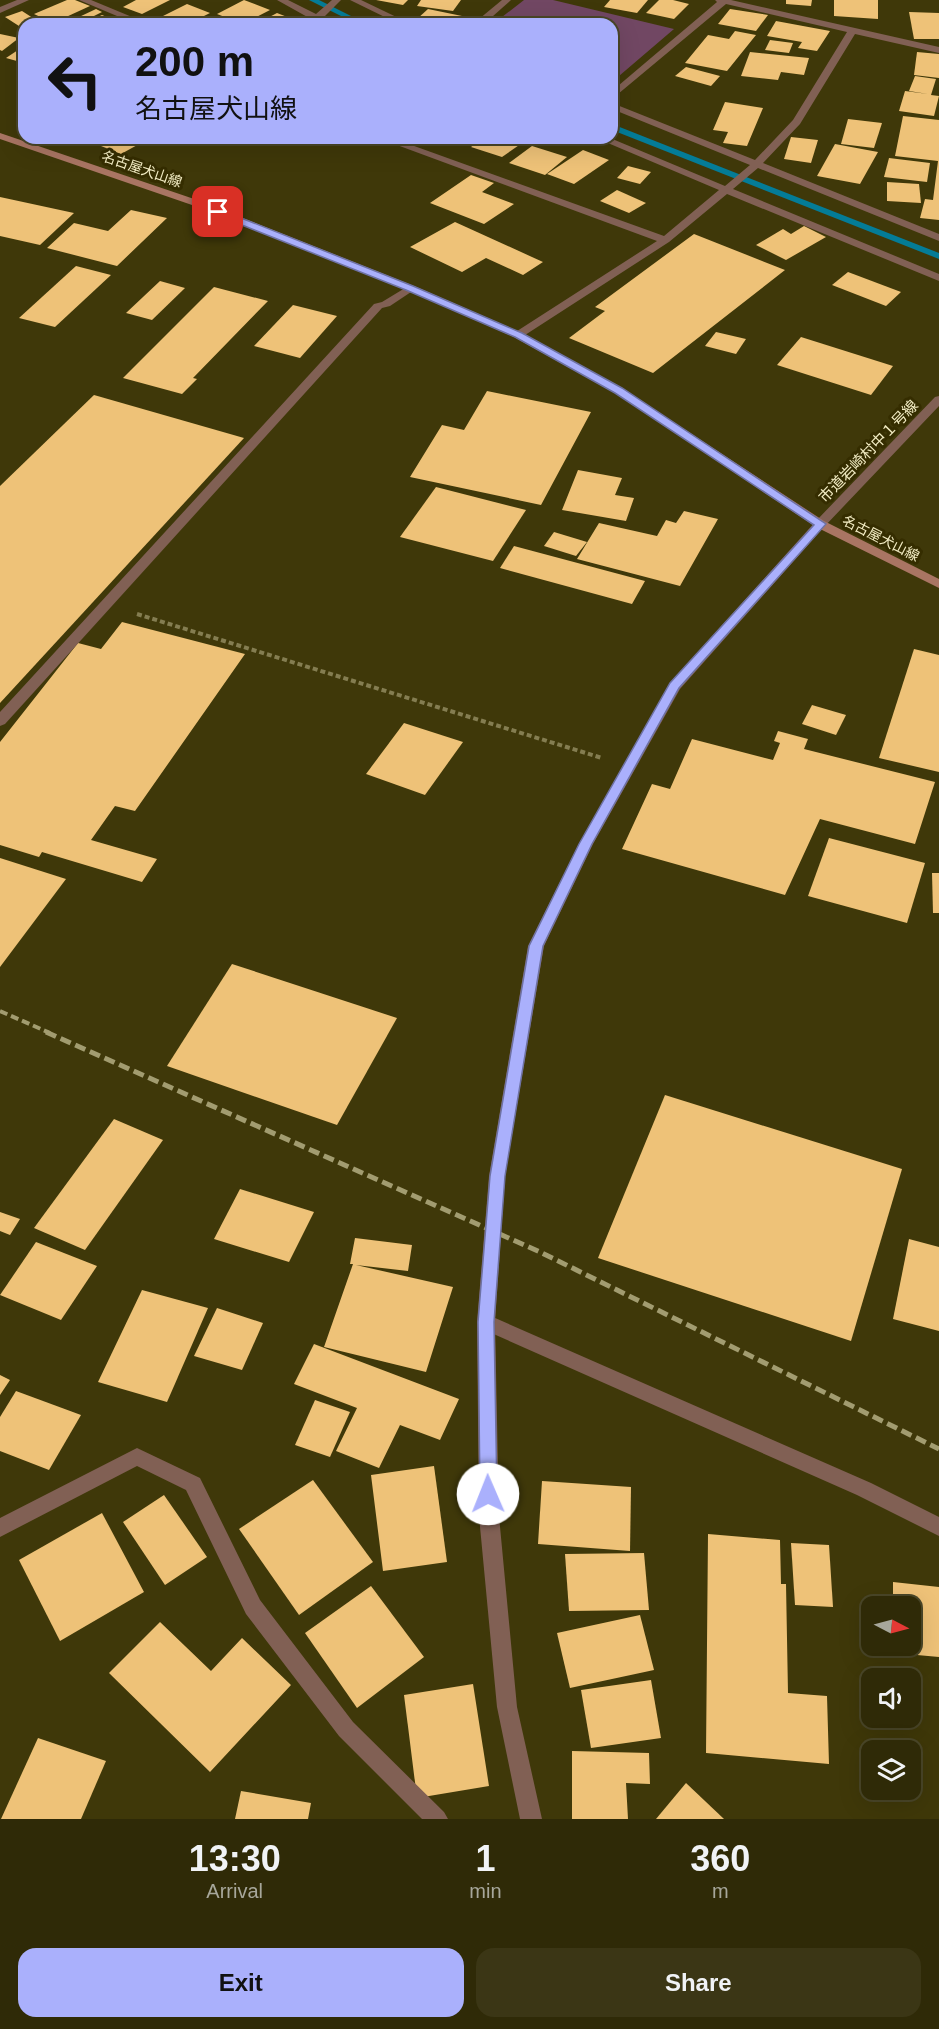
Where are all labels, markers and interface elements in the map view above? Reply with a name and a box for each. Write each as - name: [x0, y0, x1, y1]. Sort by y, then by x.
- text: 200 m: [135, 38, 254, 85]
- icon: left: [36, 42, 114, 120]
- text: 名古屋犬山線: [135, 94, 297, 124]
- street label: 名古屋犬山線: [100, 148, 184, 190]
- pin: [192, 186, 243, 237]
- icon: arrive: [201, 195, 234, 228]
- street label: 市道岩崎村中１号線: [815, 397, 921, 505]
- street label: 名古屋犬山線: [840, 512, 922, 564]
- position arrow: [456, 1462, 520, 1526]
- north arrow: [861, 1596, 921, 1656]
- map controls: [861, 1596, 921, 1800]
- button: sound: [861, 1668, 921, 1728]
- button: layers: [861, 1740, 921, 1800]
- text: 13:30: [189, 1838, 281, 1879]
- text: 1: [475, 1838, 495, 1879]
- text: 360: [690, 1838, 750, 1879]
- text: Arrival: [206, 1880, 263, 1902]
- text: min: [469, 1880, 502, 1902]
- text: m: [712, 1880, 729, 1902]
- button: Exit: [18, 1948, 464, 2017]
- button: Share: [476, 1948, 921, 2017]

